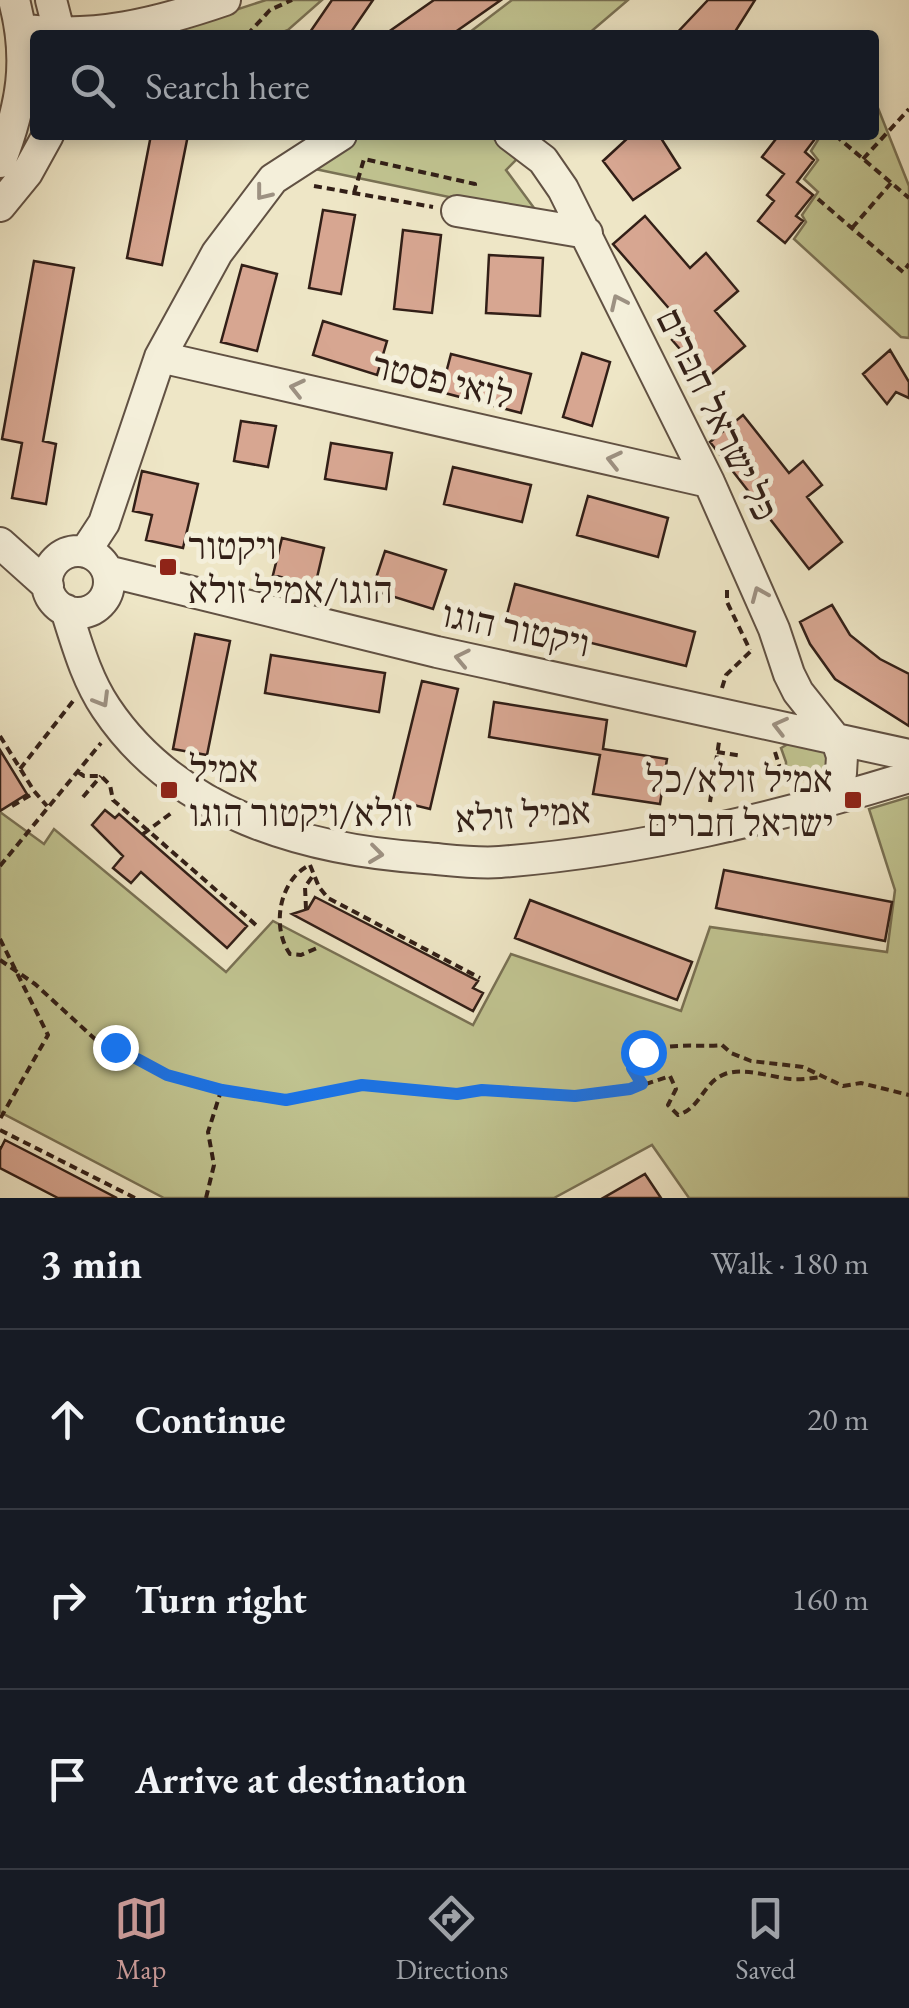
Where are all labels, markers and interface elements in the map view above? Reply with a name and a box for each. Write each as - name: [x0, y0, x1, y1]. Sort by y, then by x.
- search box: [30, 30, 879, 140]
- icon: search: [65, 58, 120, 113]
- text: Search here: [145, 61, 310, 110]
- one-way arrow: [257, 182, 275, 200]
- one-way arrow: [611, 294, 631, 312]
- street label: כל ישראל חברים: [646, 300, 790, 528]
- street label: לואי פסטר: [368, 340, 518, 420]
- one-way arrow: [289, 379, 306, 400]
- one-way arrow: [606, 451, 623, 472]
- place label: ויקטור הוגו/אמיל זולא: [188, 521, 393, 614]
- marker: ויקטור הוגו/אמיל זולא: [157, 556, 179, 578]
- one-way arrow: [751, 587, 771, 604]
- street label: ויקטור הוגו: [437, 588, 595, 668]
- one-way arrow: [454, 648, 471, 669]
- one-way arrow: [90, 689, 109, 707]
- one-way arrow: [772, 717, 789, 738]
- place label: אמיל זולא/ויקטור הוגו: [189, 744, 413, 837]
- place label: אמיל זולא/כל ישראל חברים: [646, 754, 833, 847]
- marker: אמיל זולא/ויקטור הוגו: [158, 779, 180, 801]
- street label: אמיל זולא: [454, 785, 592, 843]
- marker: אמיל זולא/כל ישראל חברים: [842, 789, 864, 811]
- one-way arrow: [368, 843, 384, 864]
- route end: [93, 1025, 139, 1071]
- route start: [621, 1030, 667, 1076]
- text: 3 min: [40, 1236, 142, 1291]
- text: Walk · 180 m: [711, 1242, 869, 1284]
- icon: ahead: [40, 1392, 95, 1447]
- text: Continue: [135, 1395, 286, 1444]
- text: 20 m: [807, 1398, 869, 1440]
- icon: right: [40, 1572, 95, 1627]
- text: Turn right: [135, 1575, 307, 1624]
- text: 160 m: [792, 1578, 869, 1620]
- icon: arrive: [40, 1752, 95, 1807]
- text: Arrive at destination: [135, 1755, 467, 1804]
- tab: Map: [114, 1891, 169, 1987]
- tab: Directions: [396, 1891, 508, 1987]
- tab: Saved: [735, 1891, 795, 1987]

